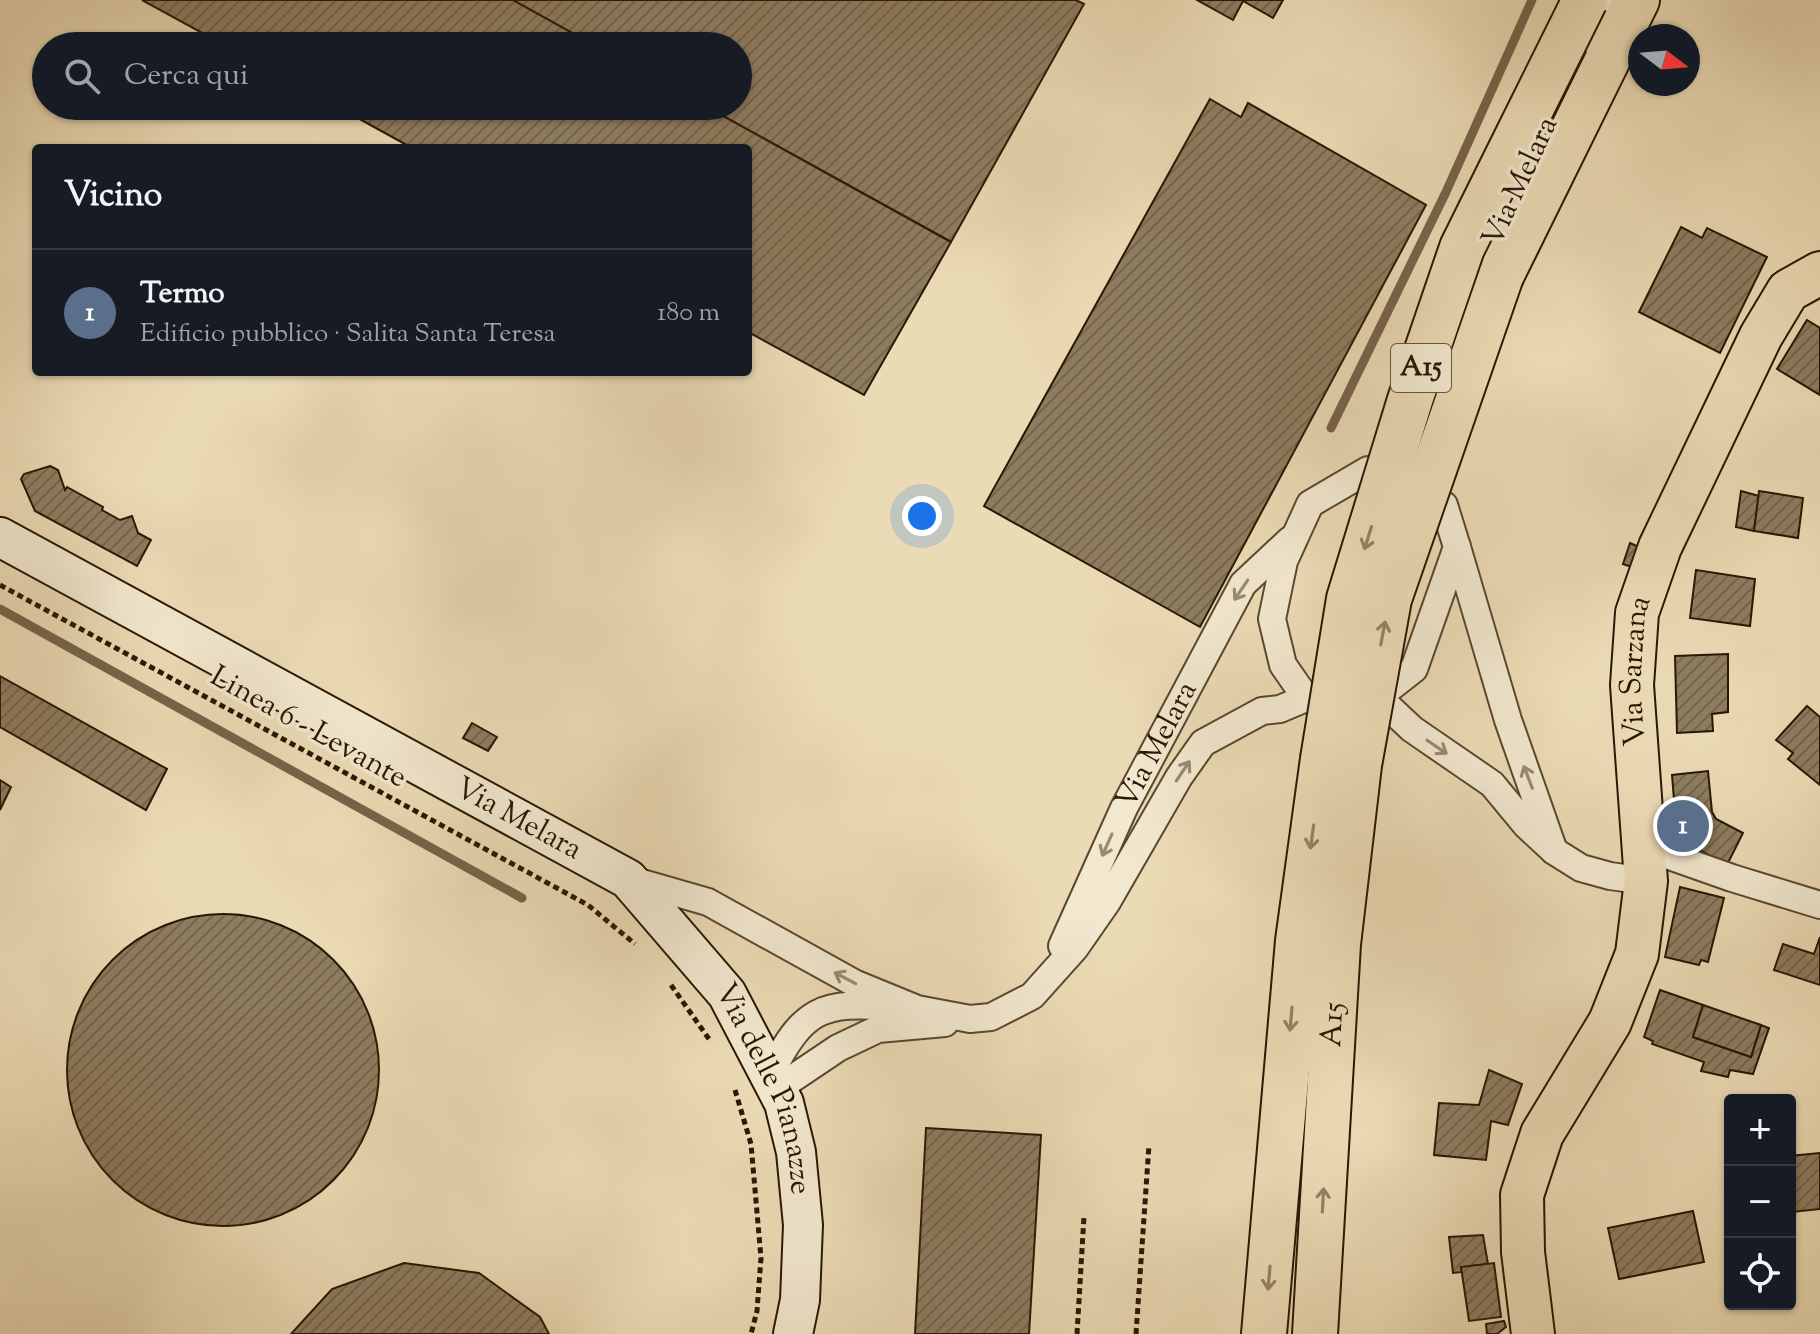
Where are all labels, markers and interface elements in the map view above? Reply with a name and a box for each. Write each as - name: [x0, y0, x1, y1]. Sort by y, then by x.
- north arrow: [1628, 24, 1700, 96]
- search box: [32, 32, 752, 120]
- icon: search: [60, 54, 104, 98]
- text: Cerca qui: [124, 55, 249, 98]
- street label: Via Melara: [1472, 110, 1570, 254]
- text: Vicino: [64, 172, 162, 221]
- text: Termo: [140, 273, 225, 316]
- text: 1: [86, 295, 94, 332]
- text: 180 m: [657, 295, 720, 332]
- text: Edificio pubblico · Salita Santa Teresa: [140, 316, 556, 353]
- road number: A15: [1391, 344, 1451, 392]
- your location: [902, 496, 942, 536]
- one-way arrow: [1360, 525, 1374, 550]
- one-way arrow: [1233, 579, 1249, 601]
- street label: Via Sarzana: [1610, 590, 1663, 748]
- one-way arrow: [1376, 621, 1391, 646]
- street label: Linea 6 - Levante: [202, 656, 414, 800]
- street label: Via Melara: [1106, 674, 1209, 817]
- one-way arrow: [1426, 739, 1448, 755]
- one-way arrow: [1175, 761, 1191, 783]
- one-way arrow: [1520, 765, 1534, 790]
- street label: Via Melara: [447, 767, 590, 871]
- pin: 1: [1657, 796, 1709, 856]
- one-way arrow: [1304, 824, 1319, 849]
- one-way arrow: [1099, 832, 1114, 857]
- one-way arrow: [834, 969, 858, 985]
- street label: Via delle Pianazze: [703, 975, 821, 1196]
- street label: A15: [1310, 1001, 1356, 1048]
- one-way arrow: [1283, 1005, 1298, 1032]
- map controls: [1724, 1094, 1796, 1310]
- button: +: [1724, 1094, 1796, 1166]
- button: −: [1724, 1166, 1796, 1238]
- one-way arrow: [1315, 1187, 1330, 1214]
- button: locate: [1724, 1238, 1796, 1310]
- one-way arrow: [1261, 1264, 1276, 1291]

